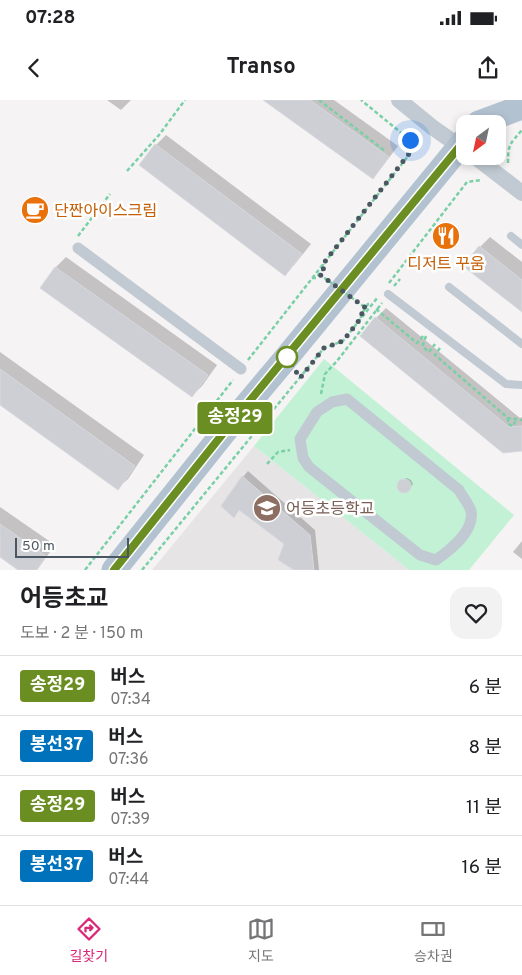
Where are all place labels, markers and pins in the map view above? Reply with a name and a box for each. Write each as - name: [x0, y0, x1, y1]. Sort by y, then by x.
- cafe icon: 단짠아이스크림: [20, 195, 50, 225]
- place label: 단짠아이스크림: [54, 202, 157, 222]
- restaurant icon: 디저트 꾸움: [431, 221, 461, 251]
- place label: 디저트 꾸움: [407, 255, 485, 275]
- unlabelled marker: [276, 346, 298, 368]
- school or university icon: 어등초등학교: [252, 493, 282, 523]
- place label: 어등초등학교: [286, 500, 374, 520]

